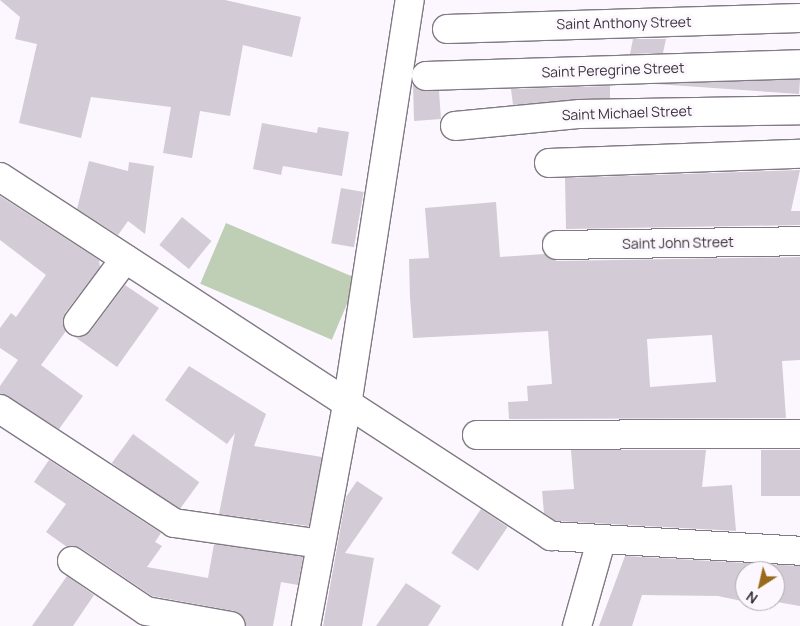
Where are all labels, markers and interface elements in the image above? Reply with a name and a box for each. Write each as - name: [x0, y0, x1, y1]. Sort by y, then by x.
- street label: Saint Anthony Street: [556, 13, 692, 33]
- street label: Saint Peregrine Street: [541, 59, 685, 81]
- street label: Saint Michael Street: [561, 102, 693, 124]
- street label: Saint John Street: [622, 234, 734, 252]
- north arrow: [735, 561, 785, 611]
- text: N: [742, 587, 761, 609]

